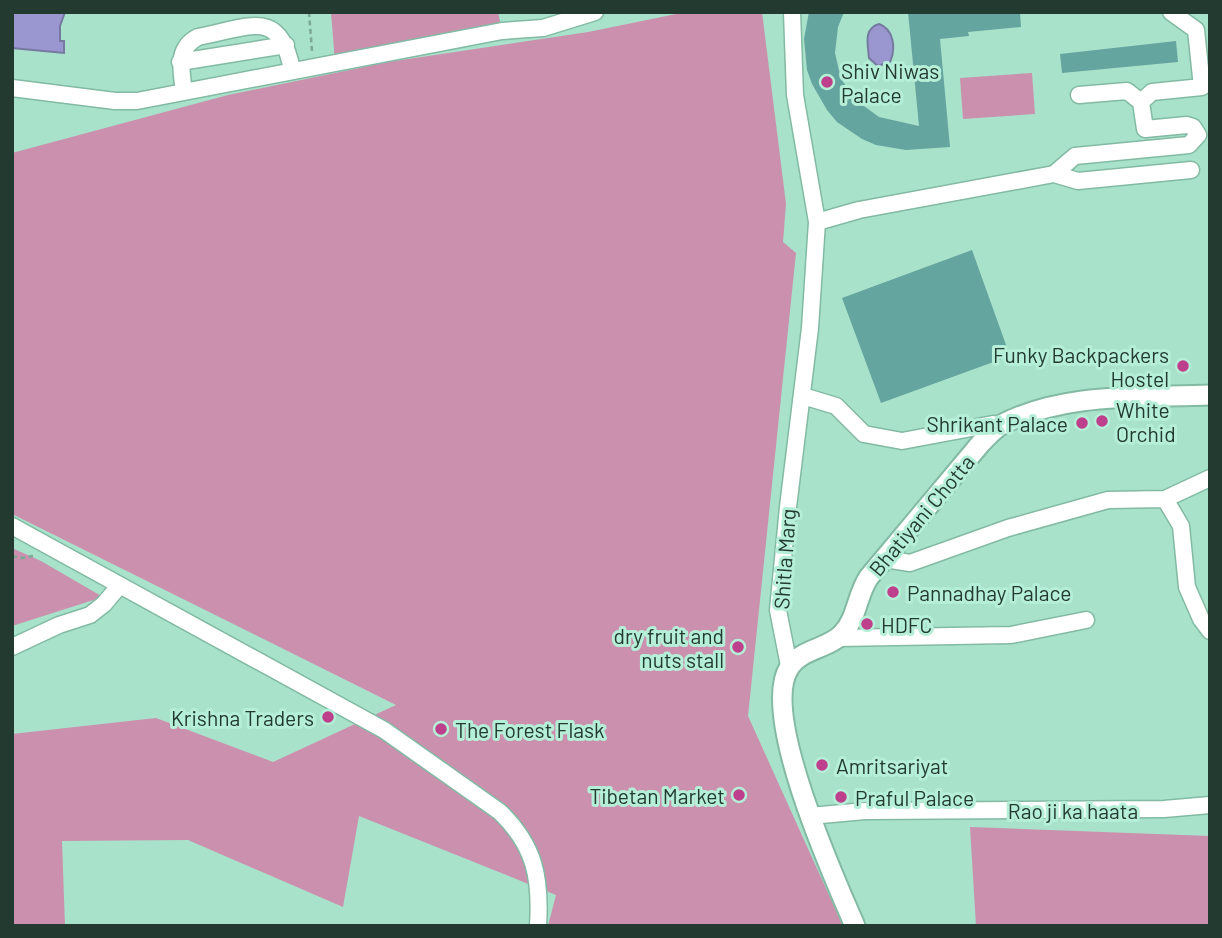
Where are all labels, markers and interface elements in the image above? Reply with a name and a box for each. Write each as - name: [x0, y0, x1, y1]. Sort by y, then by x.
- place label: Shiv Niwas Palace: [841, 58, 939, 107]
- marker: Shiv Niwas Palace: [819, 74, 835, 90]
- place label: Funky Backpackers Hostel: [993, 342, 1169, 391]
- marker: Funky Backpackers Hostel: [1175, 358, 1191, 374]
- place label: White Orchid: [1116, 397, 1176, 446]
- place label: Shrikant Palace: [926, 411, 1068, 436]
- marker: White Orchid: [1094, 413, 1110, 429]
- marker: Shrikant Palace: [1074, 415, 1090, 431]
- street label: Bhatiyani Chotta: [863, 449, 979, 581]
- street label: Shitla Marg: [768, 508, 800, 610]
- place label: Pannadhay Palace: [907, 580, 1071, 605]
- marker: Pannadhay Palace: [885, 584, 901, 600]
- place label: HDFC: [881, 612, 932, 637]
- marker: HDFC: [859, 616, 875, 632]
- place label: dry fruit and nuts stall: [613, 623, 724, 672]
- marker: dry fruit and nuts stall: [730, 639, 746, 655]
- place label: Krishna Traders: [171, 705, 314, 730]
- marker: Krishna Traders: [320, 709, 336, 725]
- place label: The Forest Flask: [455, 717, 605, 742]
- marker: The Forest Flask: [433, 721, 449, 737]
- place label: Amritsariyat: [836, 753, 948, 778]
- marker: Amritsariyat: [814, 757, 830, 773]
- place label: Tibetan Market: [590, 783, 725, 808]
- place label: Praful Palace: [855, 785, 974, 810]
- marker: Tibetan Market: [731, 787, 747, 803]
- marker: Praful Palace: [833, 789, 849, 805]
- street label: Rao ji ka haata: [1008, 798, 1138, 823]

